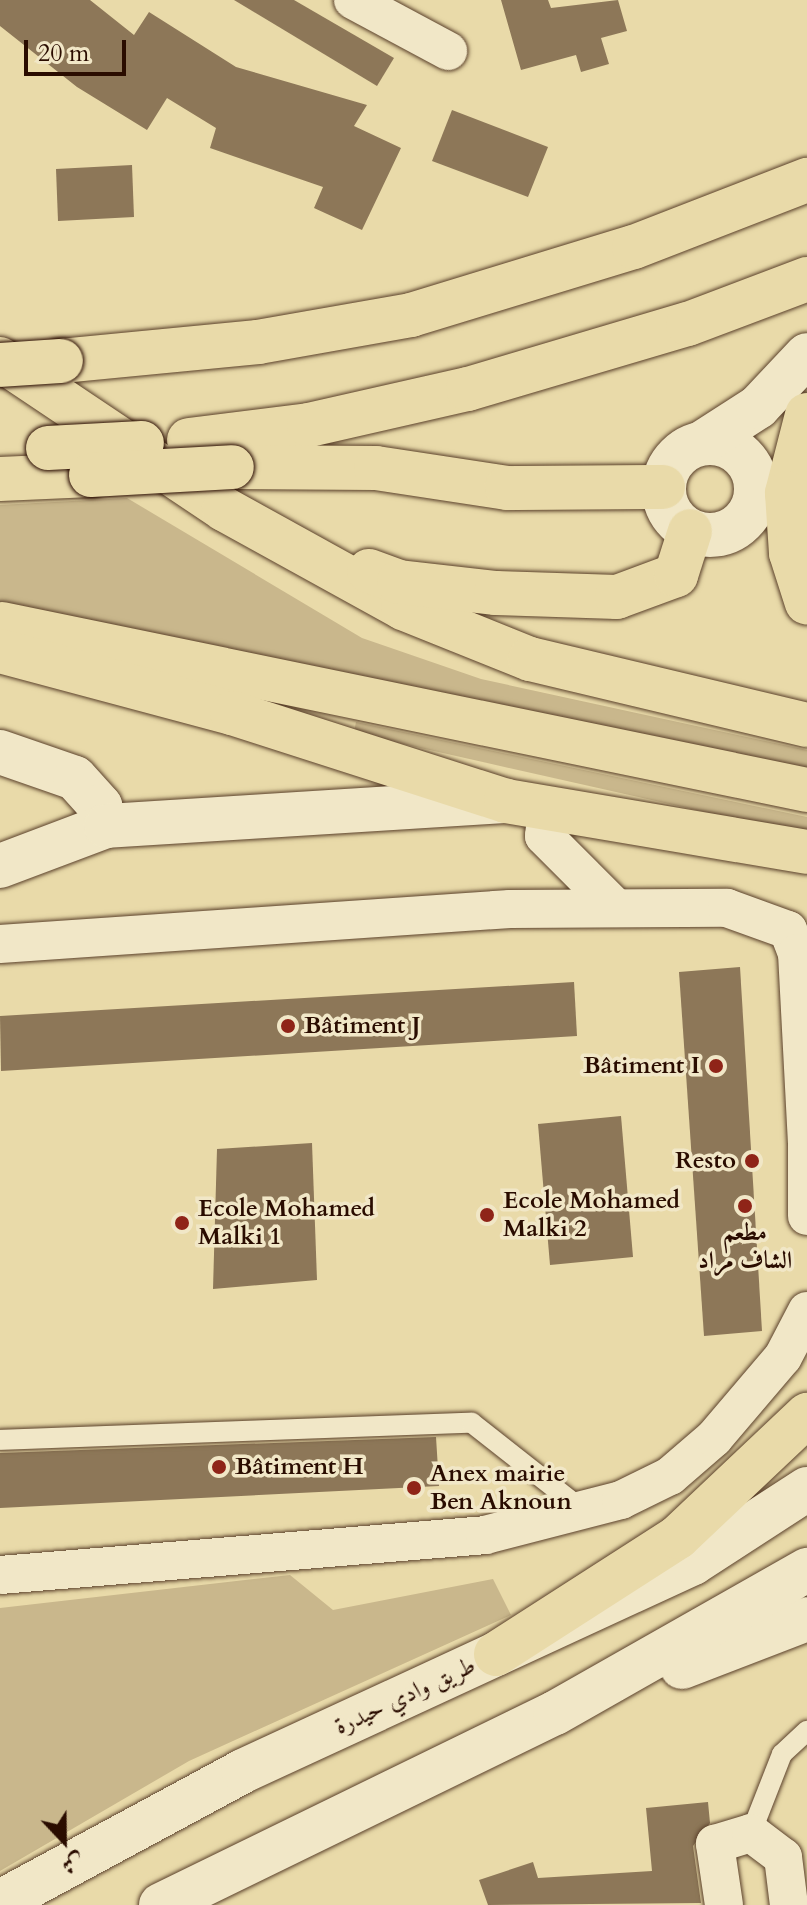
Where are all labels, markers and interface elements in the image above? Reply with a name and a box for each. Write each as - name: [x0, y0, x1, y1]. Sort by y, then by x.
- scale bar: [28, 24, 130, 74]
- text: 20 m: [38, 37, 89, 70]
- place label: Bâtiment J: [304, 1012, 421, 1040]
- marker: Bâtiment J: [279, 1017, 297, 1035]
- place label: Bâtiment I: [583, 1052, 700, 1080]
- marker: Bâtiment I: [707, 1057, 725, 1075]
- place label: Resto: [675, 1147, 736, 1175]
- marker: Resto: [743, 1152, 761, 1170]
- place label: Ecole Mohamed Malki 2: [503, 1187, 680, 1243]
- place label: Ecole Mohamed Malki 1: [198, 1195, 375, 1251]
- marker: مطعم الشاف مراد: [736, 1197, 754, 1215]
- marker: Ecole Mohamed Malki 2: [478, 1206, 496, 1224]
- marker: Ecole Mohamed Malki 1: [173, 1214, 191, 1232]
- place label: مطعم الشاف مراد: [698, 1219, 792, 1275]
- place label: Bâtiment H: [235, 1453, 364, 1481]
- marker: Bâtiment H: [210, 1458, 228, 1476]
- place label: Anex mairie Ben Aknoun: [430, 1460, 572, 1516]
- marker: Anex mairie Ben Aknoun: [405, 1479, 423, 1497]
- street label: طريق وادي حيدرة: [330, 1651, 480, 1741]
- north arrow: [24, 1801, 104, 1881]
- text: ش: [57, 1845, 89, 1881]

